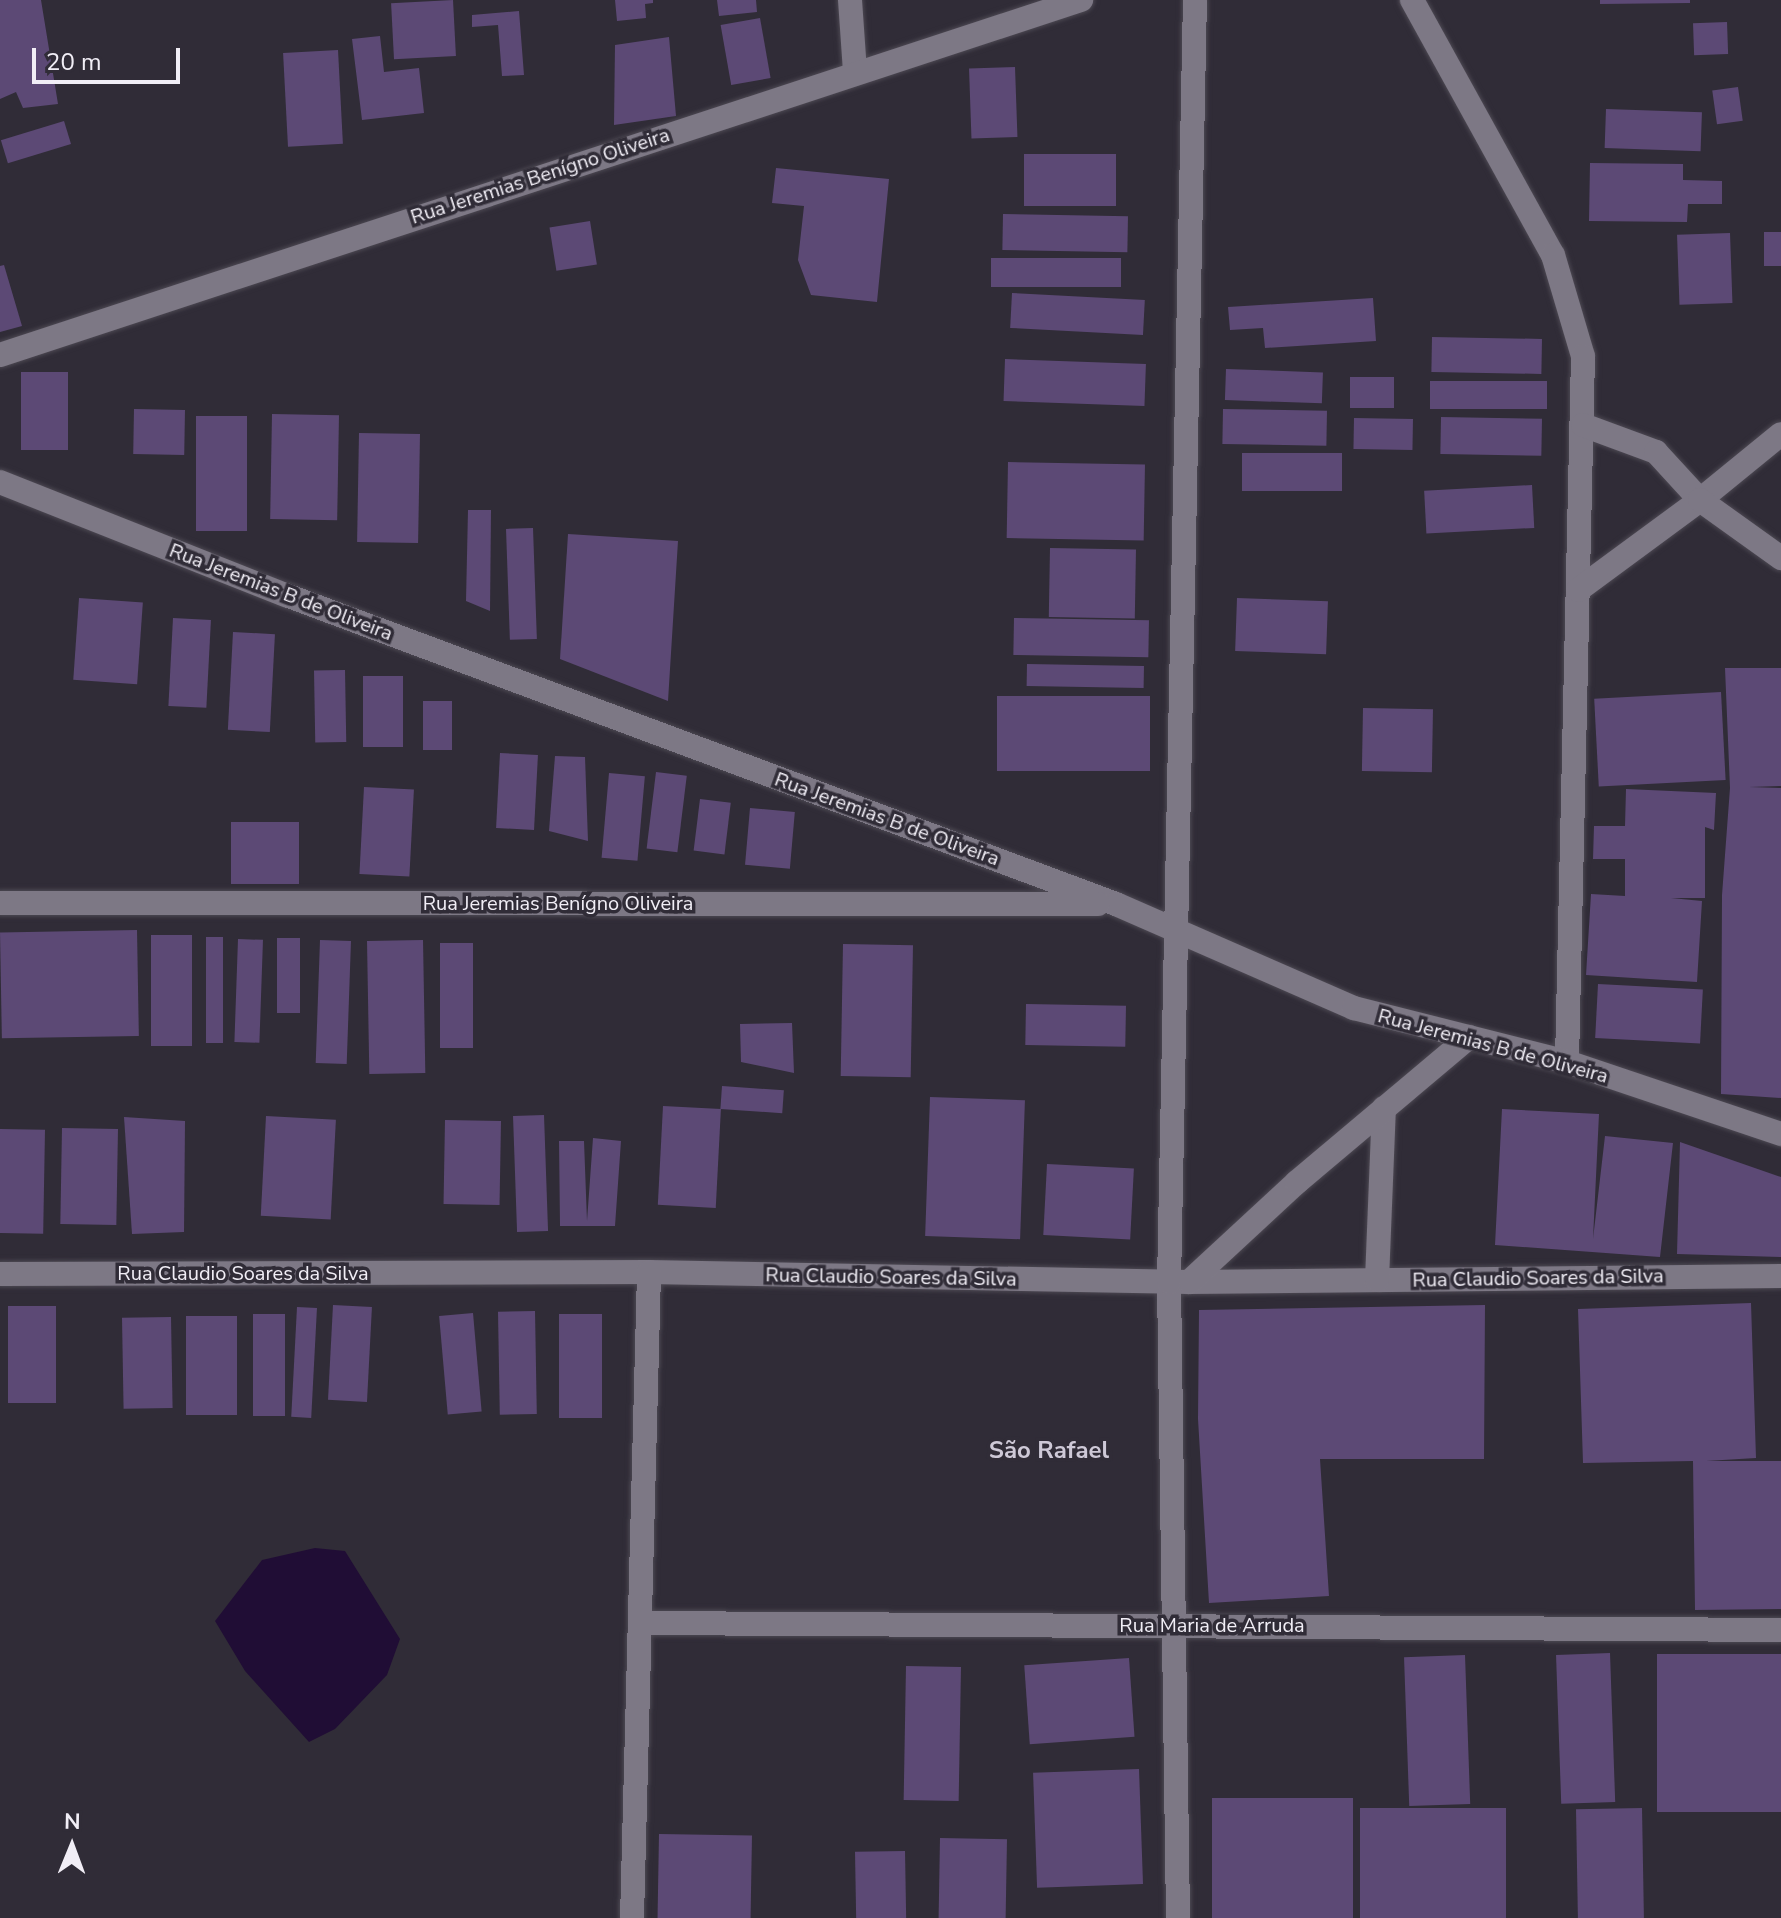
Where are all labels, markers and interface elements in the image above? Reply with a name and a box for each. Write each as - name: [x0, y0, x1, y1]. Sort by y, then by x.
- scale bar: [36, 32, 184, 82]
- text: 20 m: [46, 46, 102, 78]
- street label: Rua Jeremias Benígno Oliveira: [408, 123, 672, 229]
- street label: Rua Jeremias B de Oliveira: [166, 538, 396, 646]
- street label: Rua Jeremias B de Oliveira: [771, 767, 1003, 871]
- street label: Rua Jeremias Benígno Oliveira: [423, 891, 693, 915]
- street label: Rua Jeremias B de Oliveira: [1375, 1004, 1611, 1088]
- street label: Rua Claudio Soares da Silva: [117, 1261, 369, 1285]
- street label: Rua Claudio Soares da Silva: [765, 1263, 1017, 1291]
- street label: Rua Claudio Soares da Silva: [1412, 1264, 1664, 1292]
- district label: São Rafael: [989, 1437, 1109, 1465]
- street label: Rua Maria de Arruda: [1119, 1613, 1305, 1637]
- north arrow: [32, 1806, 112, 1886]
- text: N: [64, 1807, 81, 1837]

